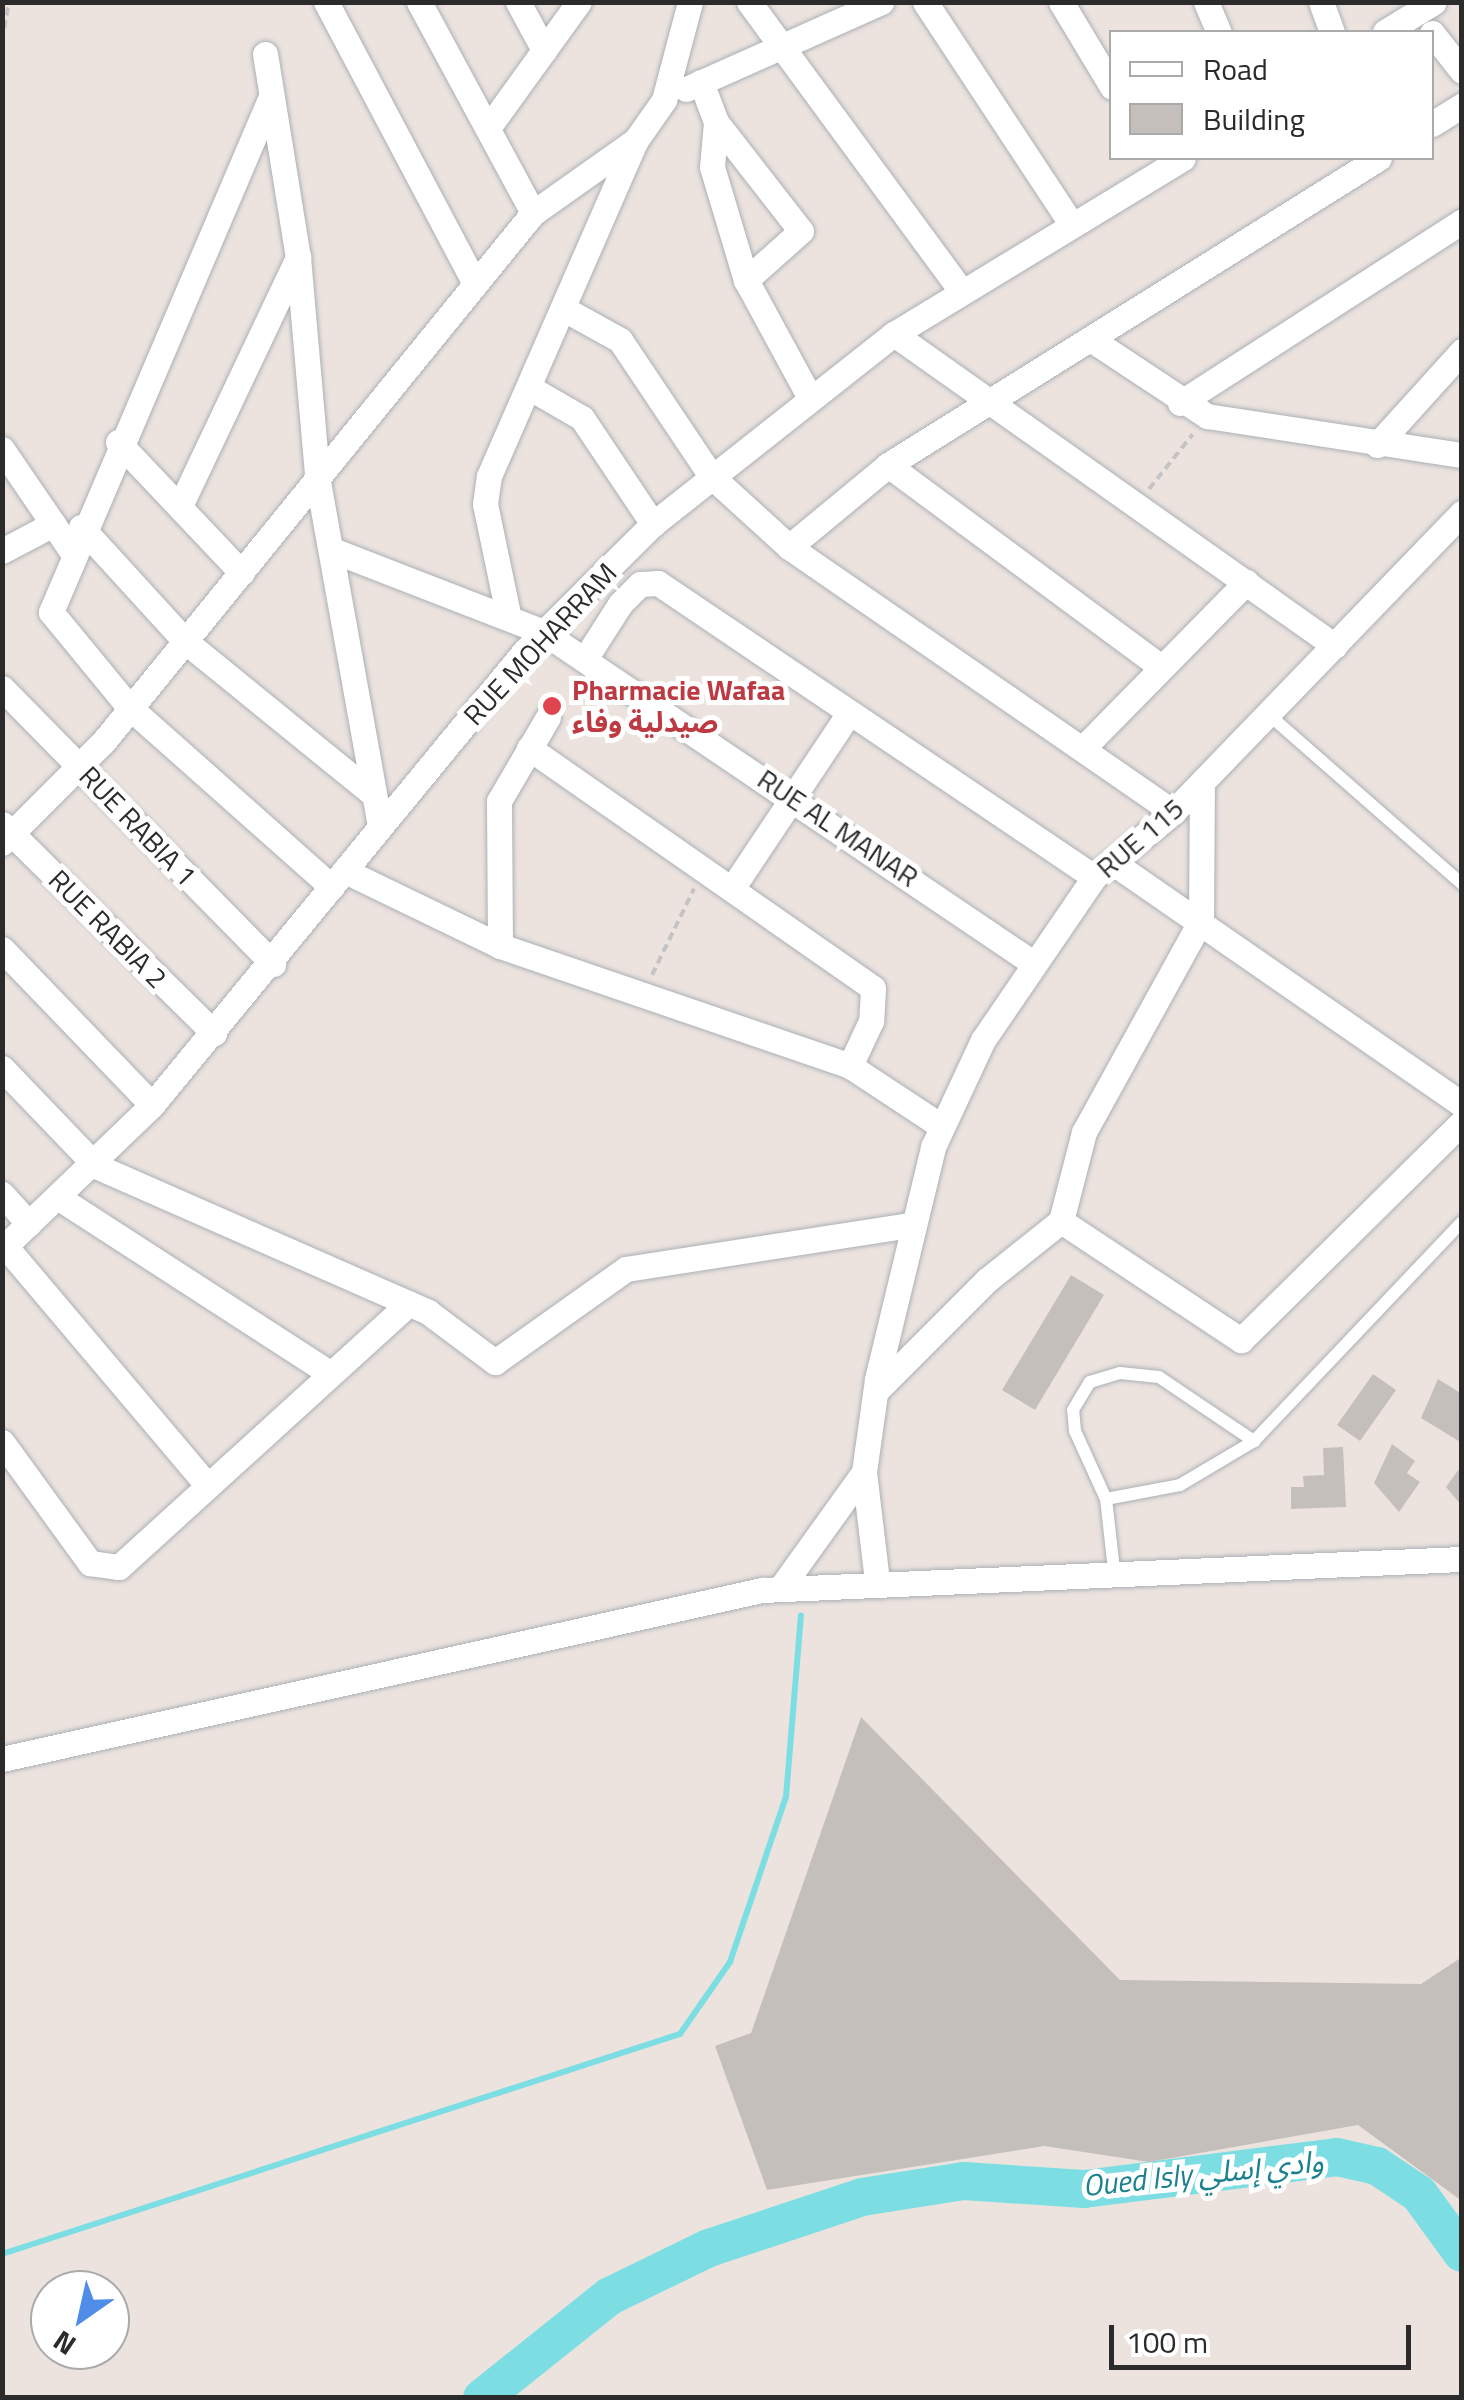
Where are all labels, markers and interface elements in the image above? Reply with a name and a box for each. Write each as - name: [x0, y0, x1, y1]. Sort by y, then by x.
- legend: [1109, 30, 1434, 160]
- text: Road: [1203, 46, 1268, 92]
- text: Building: [1203, 96, 1305, 142]
- street label: RUE MOHARRAM: [456, 556, 624, 732]
- place label: Pharmacie Wafaa صيدلية وفاء: [572, 673, 785, 739]
- marker: Pharmacie Wafaa صيدلية وفاء: [541, 695, 563, 717]
- street label: RUE RABIA 1: [73, 759, 203, 893]
- street label: RUE AL MANAR: [751, 762, 925, 894]
- street label: RUE 115: [1090, 791, 1190, 885]
- street label: RUE RABIA 2: [42, 863, 174, 995]
- water label: Oued Isly وادي إسلي: [1081, 2142, 1325, 2204]
- north arrow: [30, 2270, 130, 2370]
- scale bar: [1114, 2305, 1416, 2367]
- text: 100 m: [1126, 2319, 1208, 2365]
- text: N: [44, 2320, 84, 2367]

